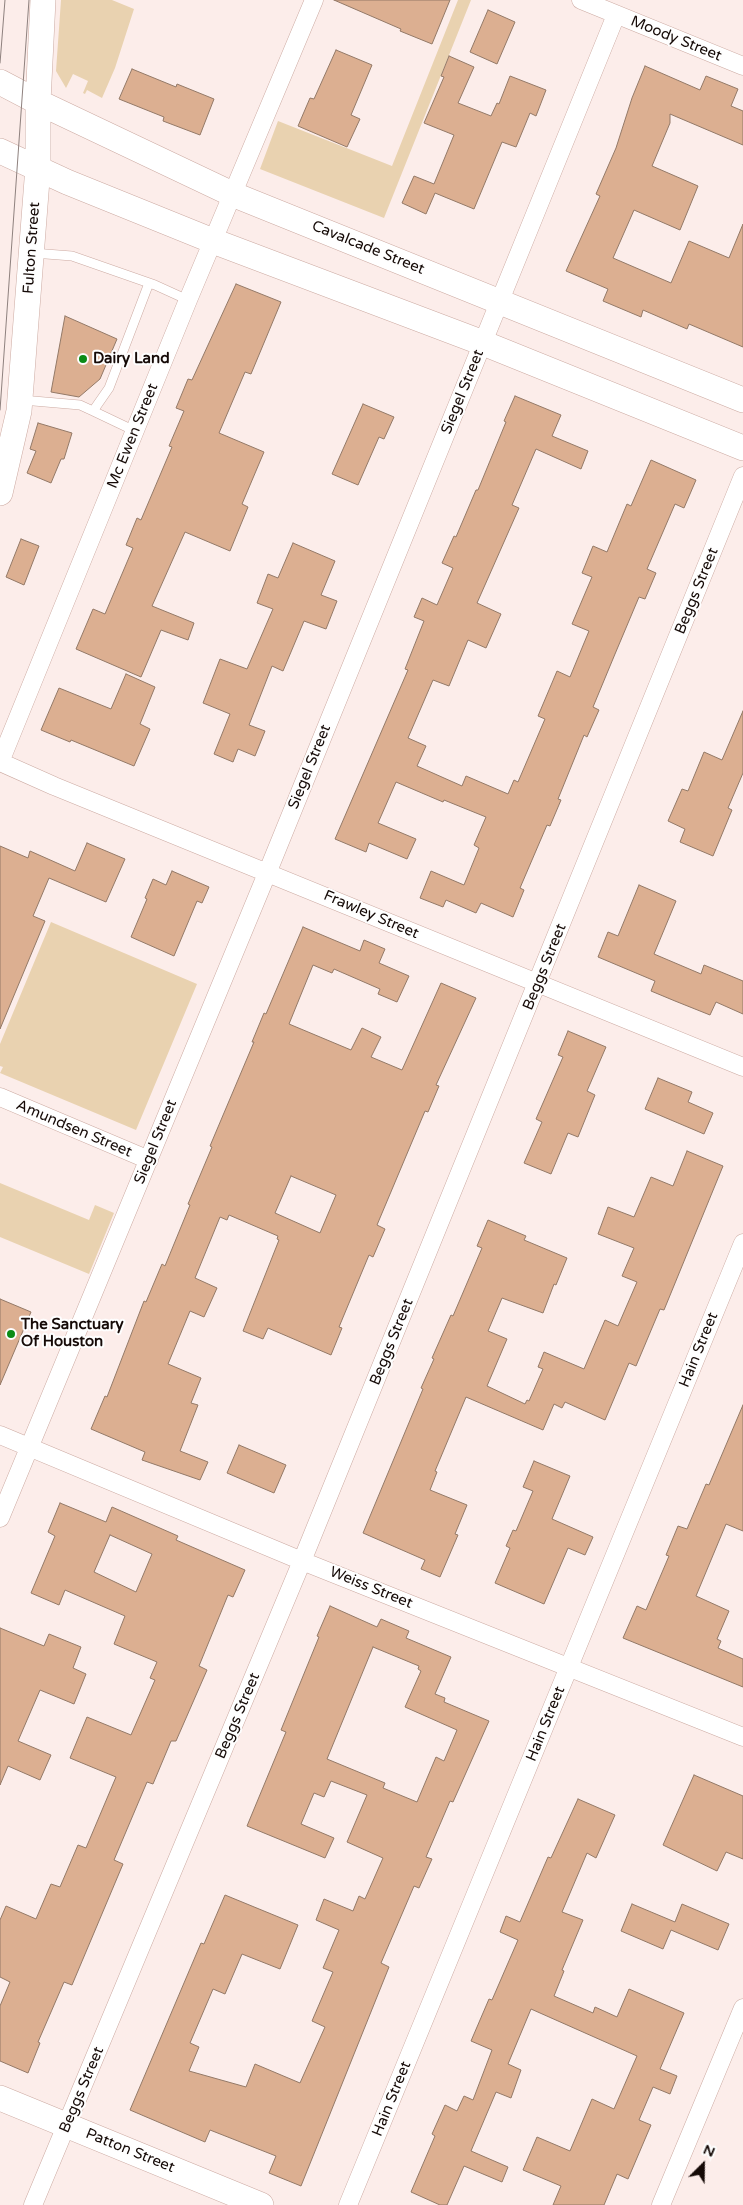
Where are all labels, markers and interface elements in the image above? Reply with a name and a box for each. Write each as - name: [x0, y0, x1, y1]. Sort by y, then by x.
- street label: Moody Street: [628, 13, 724, 65]
- street label: Fulton Street: [20, 201, 44, 295]
- street label: Cavalcade Street: [309, 217, 427, 279]
- street label: Siegel Street: [438, 347, 488, 437]
- place label: Dairy Land: [93, 350, 170, 368]
- marker: Dairy Land: [77, 353, 89, 365]
- street label: Mc Ewen Street: [104, 381, 162, 491]
- street label: Beggs Street: [671, 545, 723, 637]
- street label: Siegel Street: [285, 722, 335, 812]
- street label: Frawley Street: [321, 887, 421, 943]
- street label: Beggs Street: [519, 921, 571, 1013]
- street label: Amundsen Street: [13, 1096, 135, 1162]
- street label: Siegel Street: [131, 1097, 181, 1187]
- street label: Beggs Street: [366, 1296, 418, 1388]
- street label: Hain Street: [676, 1310, 722, 1390]
- place label: The Sanctuary Of Houston: [21, 1316, 123, 1351]
- marker: The Sanctuary Of Houston: [5, 1328, 17, 1340]
- street label: Weiss Street: [327, 1563, 415, 1613]
- street label: Beggs Street: [212, 1670, 264, 1762]
- street label: Hain Street: [523, 1684, 569, 1764]
- street label: Beggs Street: [56, 2044, 108, 2136]
- street label: Hain Street: [369, 2059, 415, 2139]
- street label: Patton Street: [83, 2125, 177, 2177]
- north arrow: [678, 2140, 728, 2190]
- text: N: [701, 2141, 718, 2161]

